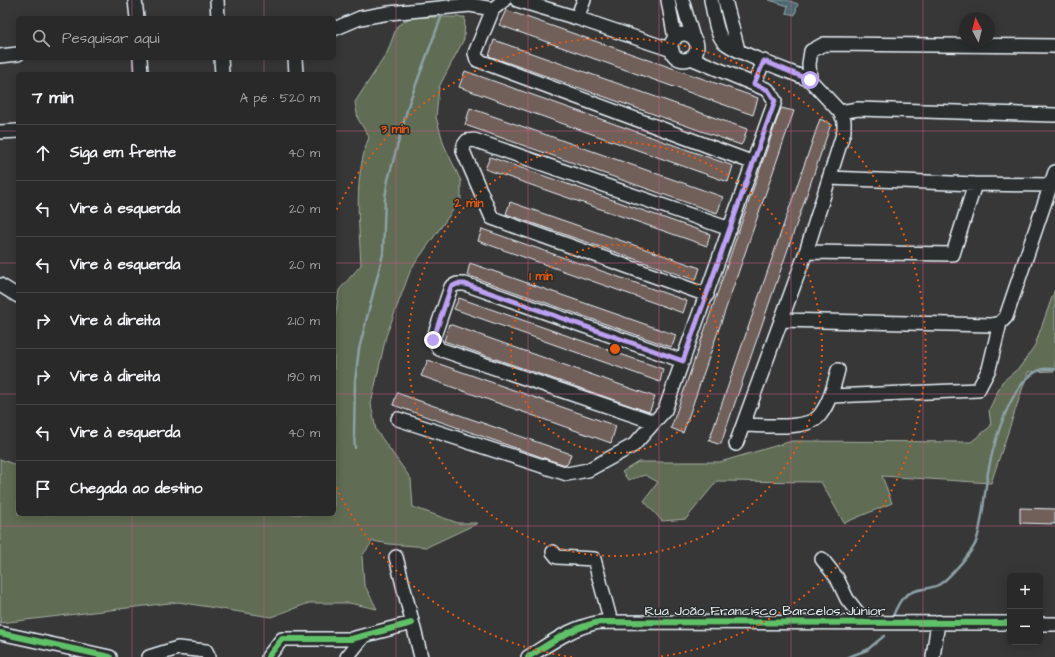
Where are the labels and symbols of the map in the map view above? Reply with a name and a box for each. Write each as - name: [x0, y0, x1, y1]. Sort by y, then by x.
- north arrow: [959, 12, 995, 48]
- route start: [801, 71, 819, 89]
- text: 3 min: [380, 121, 409, 138]
- text: 2 min: [454, 195, 483, 212]
- text: 1 min: [529, 268, 553, 285]
- route end: [424, 331, 442, 349]
- centre of rings: [608, 342, 622, 356]
- street label: Rua João Francisco Barcelos Júnior: [645, 601, 886, 621]

